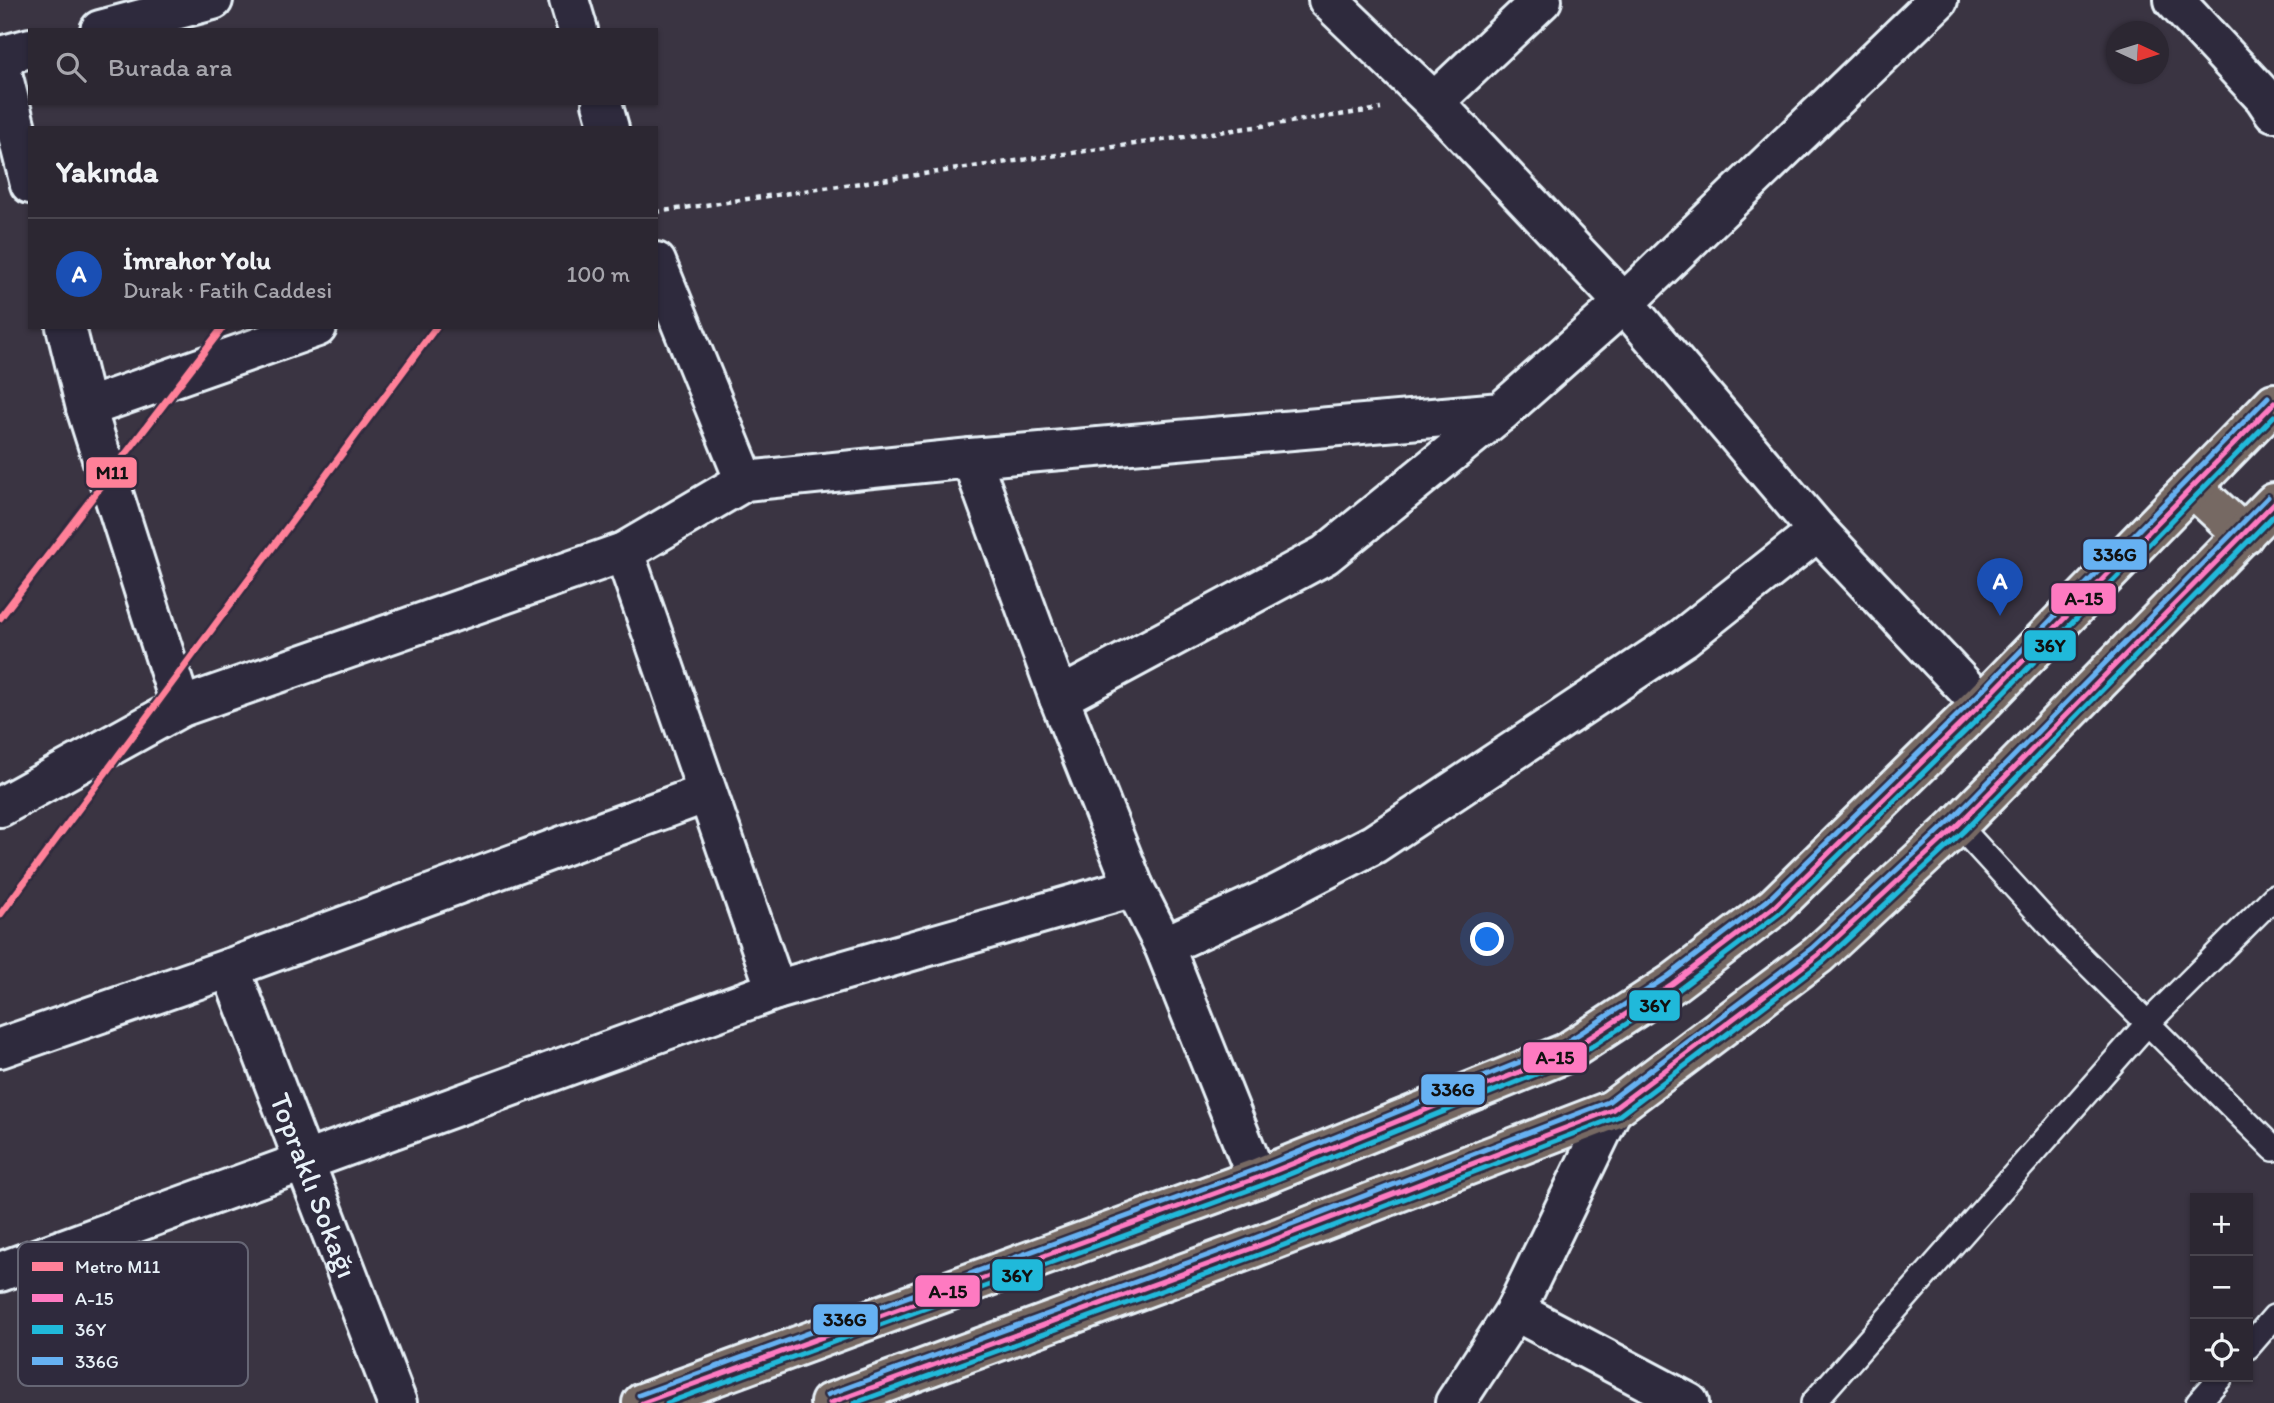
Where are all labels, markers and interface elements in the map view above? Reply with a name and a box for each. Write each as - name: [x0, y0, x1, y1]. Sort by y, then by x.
- north arrow: [2106, 21, 2169, 84]
- search box: [28, 28, 658, 105]
- icon: search: [52, 48, 90, 86]
- text: Burada ara: [108, 51, 232, 83]
- text: Yakında: [56, 153, 158, 190]
- text: İmrahor Yolu: [123, 244, 271, 276]
- text: A: [72, 260, 86, 288]
- text: 100 m: [566, 260, 630, 288]
- text: Durak · Fatih Caddesi: [123, 276, 332, 304]
- line badge: M11: [85, 456, 138, 489]
- text: M11: [96, 461, 128, 484]
- line badge: 336G: [2082, 538, 2148, 571]
- text: 336G: [2093, 543, 2137, 566]
- pin: A: [1977, 558, 2023, 616]
- line badge: A-15: [2050, 582, 2117, 615]
- text: A-15: [2064, 587, 2103, 610]
- line badge: 36Y: [2023, 629, 2077, 662]
- text: 36Y: [2034, 634, 2066, 657]
- your location: [1470, 922, 1504, 956]
- line badge: 36Y: [1628, 989, 1681, 1022]
- text: 36Y: [1639, 994, 1671, 1017]
- line badge: A-15: [1522, 1041, 1588, 1074]
- text: A-15: [1535, 1046, 1574, 1069]
- line badge: 336G: [1420, 1073, 1486, 1106]
- text: 336G: [1431, 1078, 1475, 1101]
- street label: Topraklı Sokağı: [262, 1088, 366, 1283]
- map controls: [2190, 1193, 2253, 1382]
- button: +: [2190, 1193, 2253, 1256]
- legend: [18, 1242, 248, 1386]
- text: Metro M11: [75, 1255, 160, 1278]
- button: −: [2190, 1256, 2253, 1319]
- line badge: 36Y: [991, 1258, 1044, 1292]
- text: 36Y: [1001, 1264, 1033, 1287]
- line badge: A-15: [914, 1274, 981, 1308]
- text: A-15: [928, 1280, 967, 1303]
- text: A-15: [75, 1287, 114, 1310]
- line badge: 336G: [812, 1303, 879, 1336]
- text: 336G: [823, 1308, 867, 1331]
- text: 36Y: [75, 1318, 106, 1341]
- button: locate: [2190, 1319, 2253, 1382]
- text: 336G: [75, 1350, 119, 1373]

